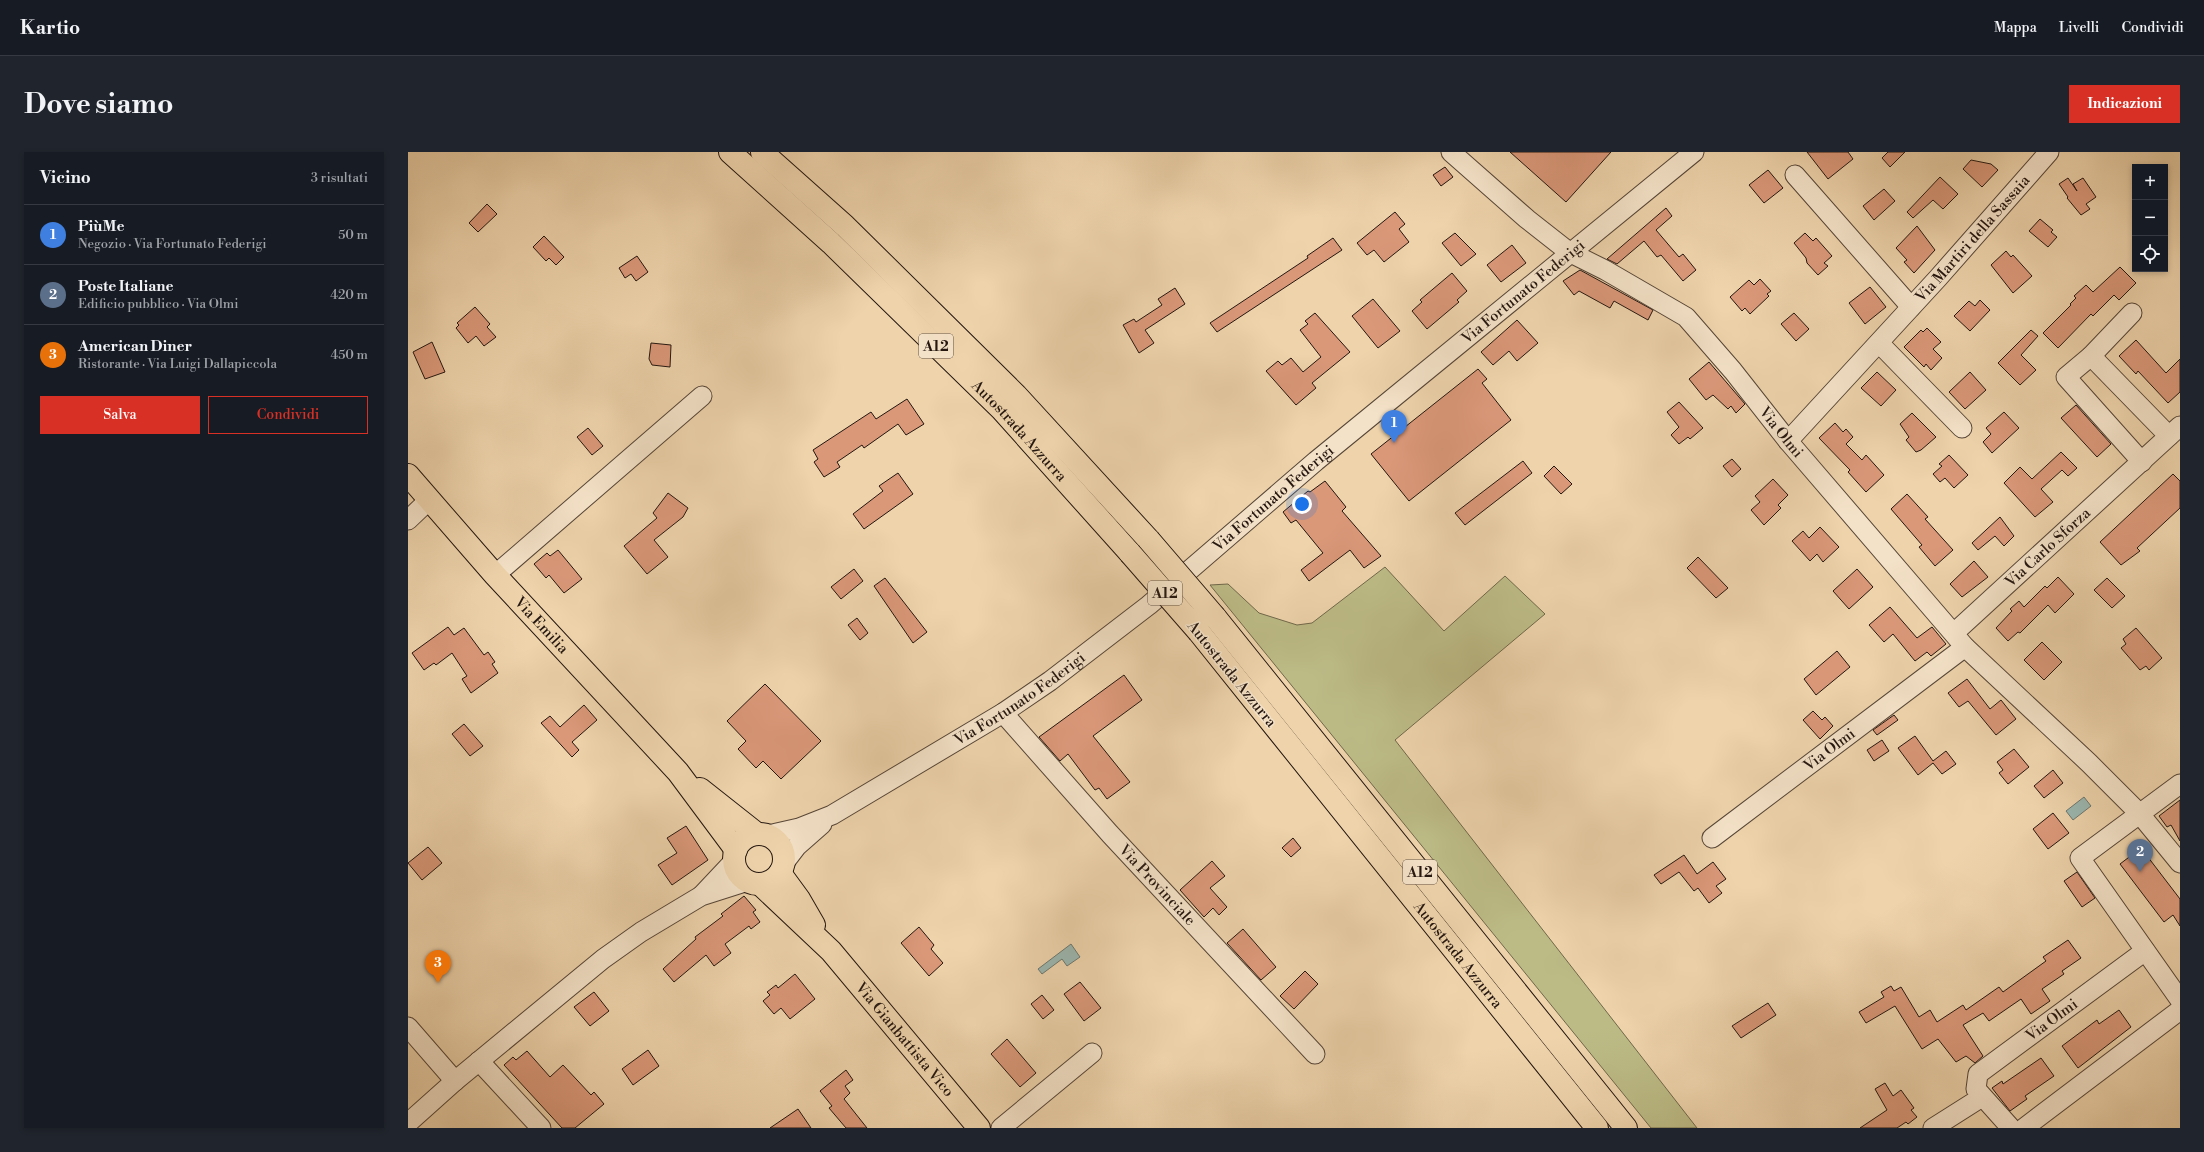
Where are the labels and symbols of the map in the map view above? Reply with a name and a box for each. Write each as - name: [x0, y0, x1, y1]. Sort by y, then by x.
- street label: Via Martiri della Sassaia: [1911, 171, 2035, 307]
- street label: Via Fortunato Federigi: [1457, 236, 1589, 349]
- road number: A12: [919, 334, 953, 358]
- street label: Autostrada Azzurra: [967, 376, 1071, 486]
- street label: Via Olmi: [1754, 402, 1807, 462]
- pin: 1: [1381, 410, 1407, 443]
- street label: Via Fortunato Federigi: [1208, 441, 1338, 556]
- your location: [1292, 494, 1312, 514]
- street label: Via Carlo Sforza: [2001, 503, 2095, 592]
- road number: A12: [1148, 581, 1182, 605]
- street label: Via Emilia: [509, 592, 573, 658]
- street label: Autostrada Azzurra: [1182, 616, 1281, 732]
- street label: Via Fortunato Federigi: [950, 648, 1089, 750]
- street label: Via Olmi: [1799, 724, 1859, 776]
- pin: 2: [2127, 839, 2153, 872]
- street label: Via Provinciale: [1114, 840, 1199, 930]
- road number: A12: [1403, 860, 1437, 884]
- street label: Autostrada Azzurra: [1408, 897, 1507, 1013]
- pin: 3: [425, 950, 451, 983]
- street label: Via Gianbattista Vico: [851, 978, 958, 1101]
- street label: Via Olmi: [2021, 995, 2082, 1046]

